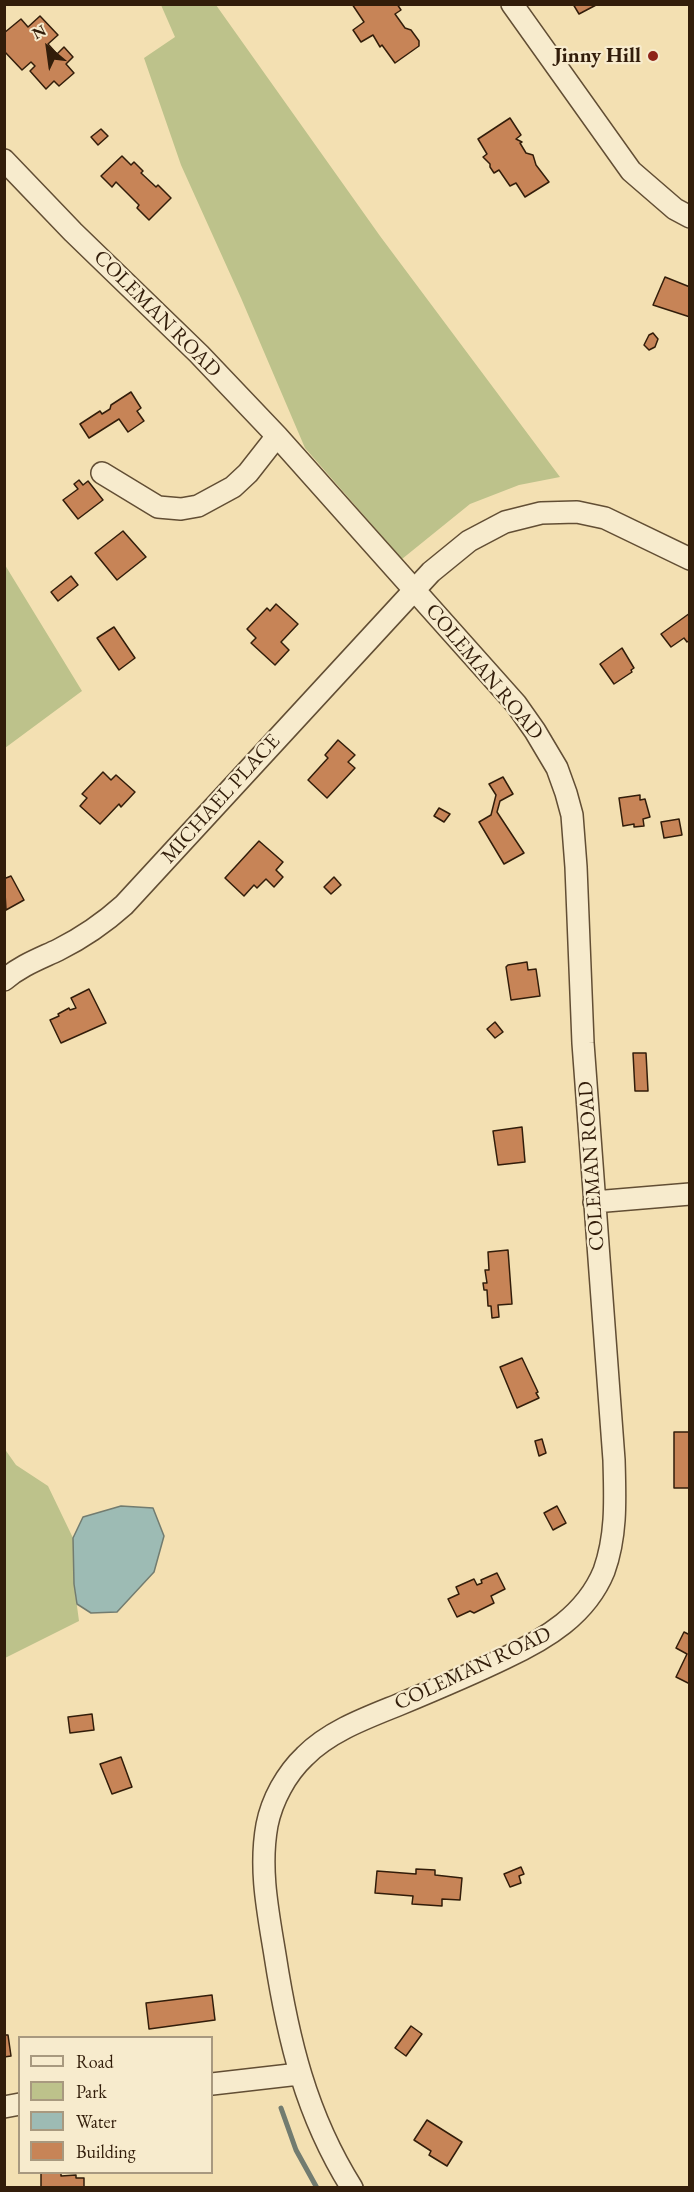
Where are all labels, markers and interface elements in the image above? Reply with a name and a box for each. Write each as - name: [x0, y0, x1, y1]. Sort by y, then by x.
- north arrow: [18, 18, 78, 78]
- text: N: [28, 19, 50, 44]
- place label: Jinny Hill: [554, 43, 641, 69]
- marker: Jinny Hill: [646, 49, 660, 63]
- street label: COLEMAN ROAD: [88, 245, 226, 383]
- street label: COLEMAN ROAD: [420, 599, 548, 745]
- street label: MICHAEL PLACE: [156, 729, 286, 869]
- street label: COLEMAN ROAD: [573, 1080, 611, 1252]
- street label: COLEMAN ROAD: [391, 1622, 555, 1716]
- legend: [18, 2036, 213, 2174]
- text: Road: [76, 2050, 114, 2073]
- text: Park: [76, 2080, 107, 2103]
- text: Water: [76, 2110, 117, 2133]
- text: Building: [76, 2140, 136, 2163]

